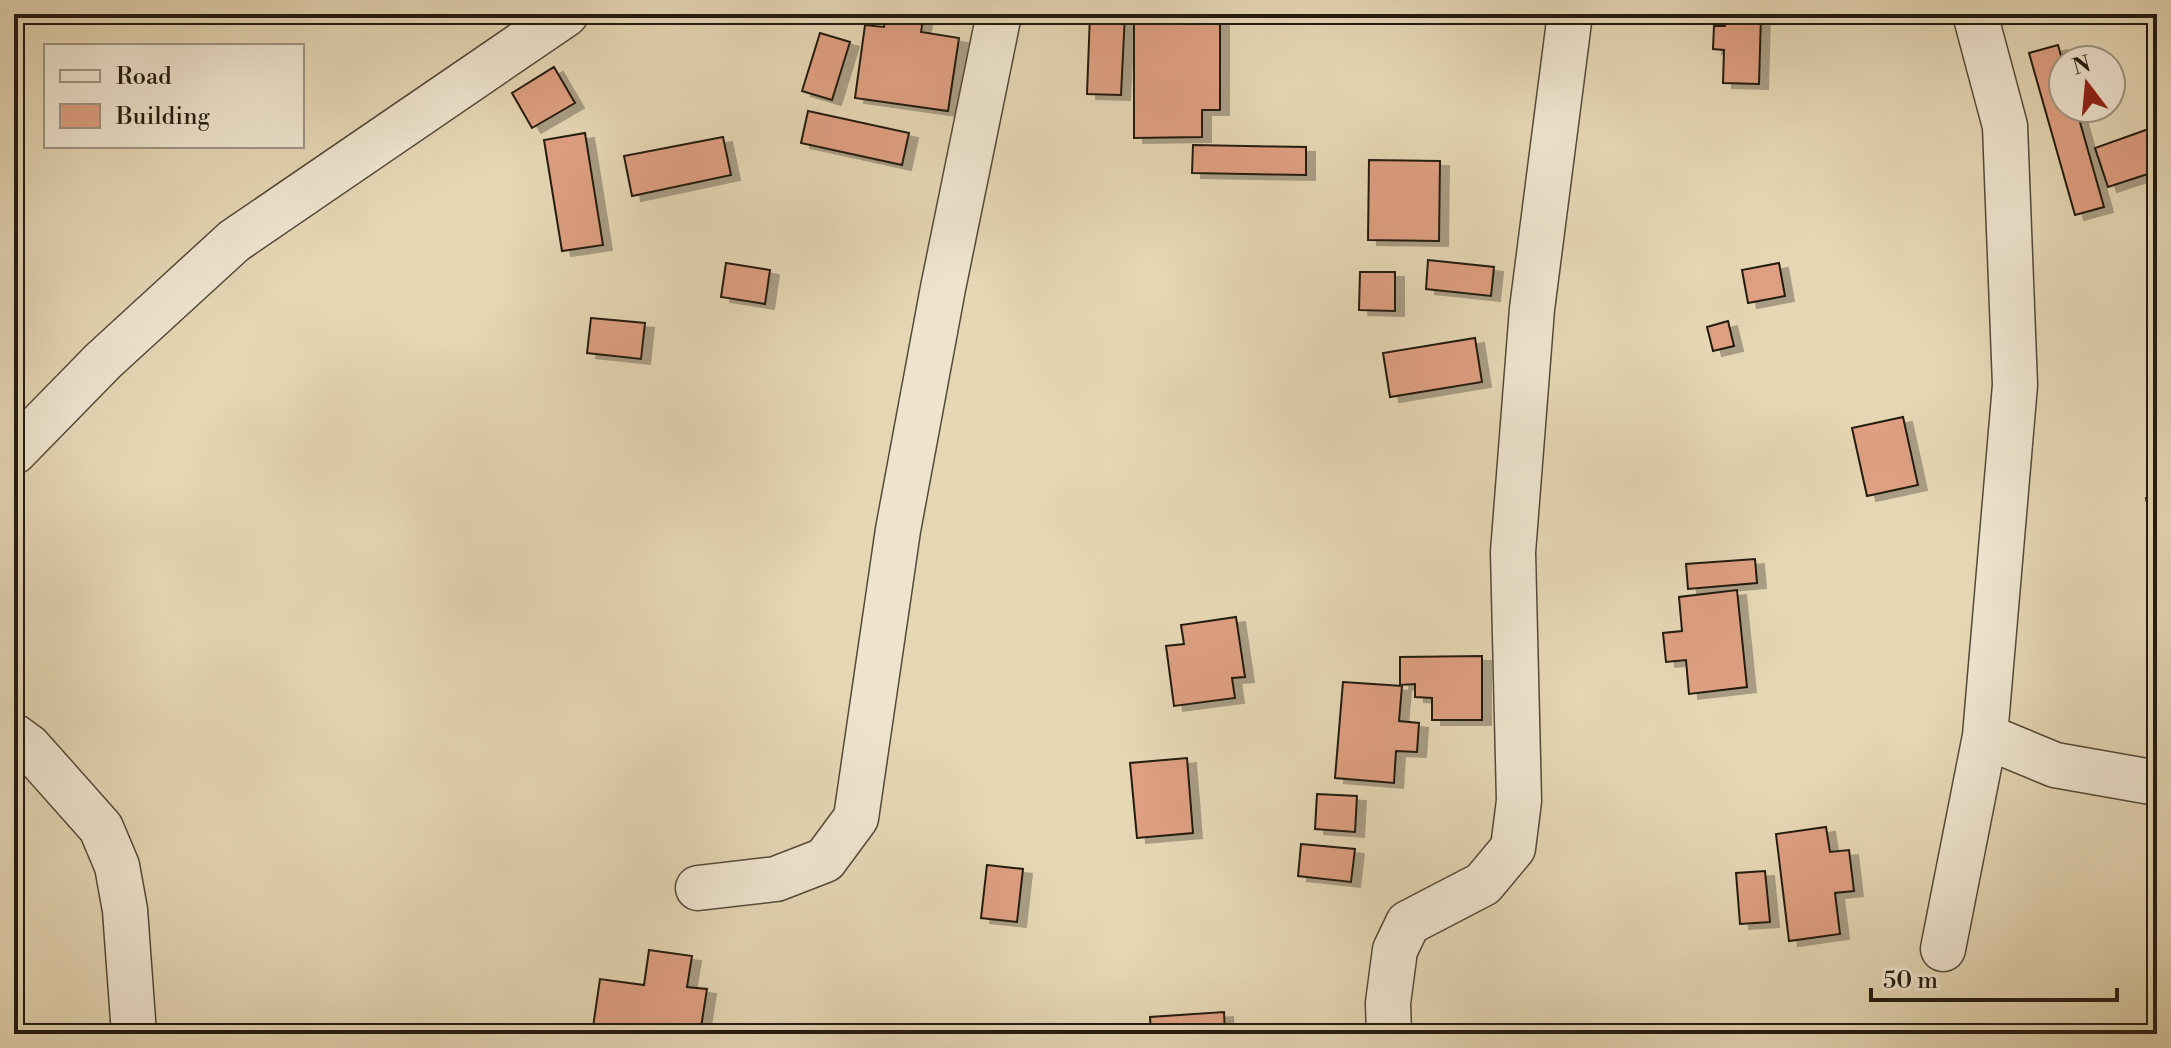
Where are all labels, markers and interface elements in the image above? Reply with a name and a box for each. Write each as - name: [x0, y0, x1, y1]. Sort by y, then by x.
- legend: [44, 44, 304, 148]
- north arrow: [2047, 44, 2127, 124]
- text: N: [2070, 51, 2095, 82]
- text: Road: [116, 62, 172, 92]
- text: Building: [115, 102, 210, 132]
- scale bar: [1871, 952, 2117, 1002]
- text: 50 m: [1883, 966, 1938, 996]

